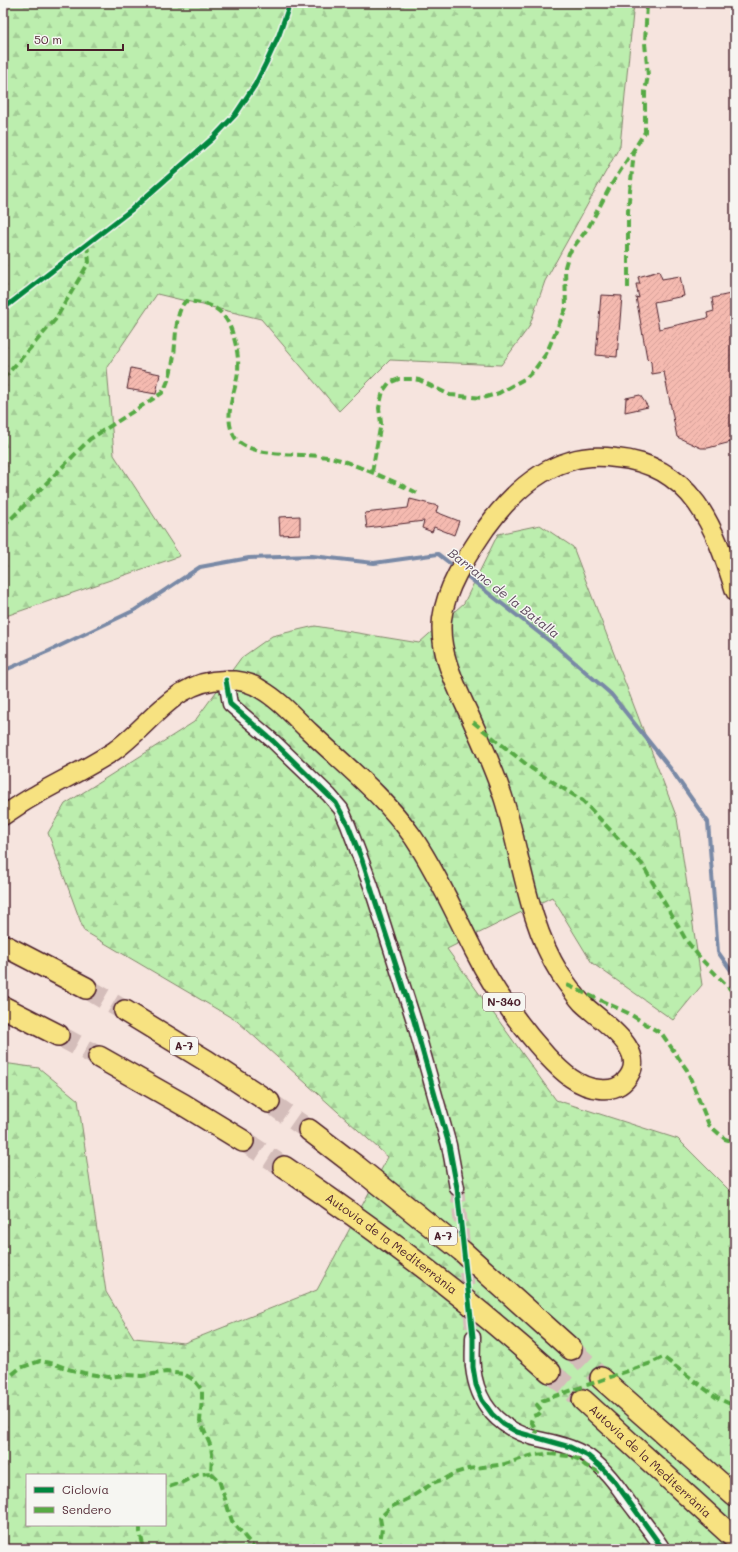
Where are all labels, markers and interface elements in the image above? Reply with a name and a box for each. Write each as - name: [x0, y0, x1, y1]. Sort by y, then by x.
- scale bar: [28, 26, 123, 52]
- text: 50 m: [34, 31, 62, 47]
- water label: Barranc de la Batalla: [445, 544, 563, 641]
- road number: N-340: [483, 993, 525, 1011]
- road number: A-7: [170, 1037, 198, 1055]
- street label: Autovia de la Mediterrània: [323, 1189, 461, 1297]
- road number: A-7: [429, 1227, 457, 1245]
- street label: Autovia de la Mediterrània: [586, 1401, 715, 1521]
- legend: [26, 1474, 166, 1526]
- text: Ciclovía: [62, 1481, 109, 1497]
- text: Sendero: [62, 1501, 111, 1517]

